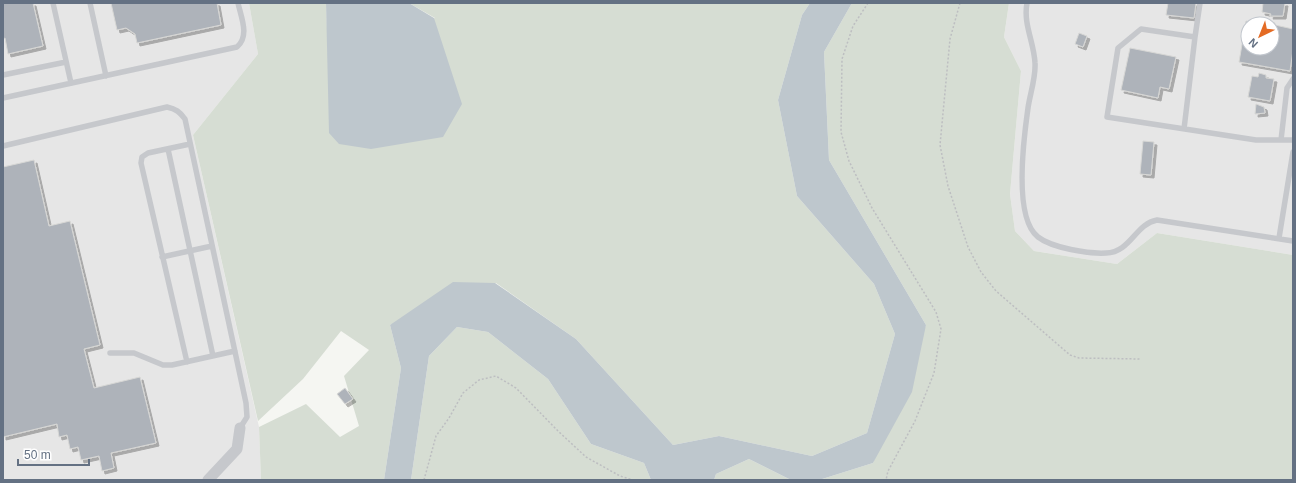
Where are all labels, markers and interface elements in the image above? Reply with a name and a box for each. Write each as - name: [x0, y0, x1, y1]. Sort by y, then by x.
- north arrow: [1240, 16, 1280, 56]
- text: N: [1246, 36, 1260, 50]
- scale bar: [18, 441, 89, 467]
- text: 50 m: [24, 448, 51, 462]

